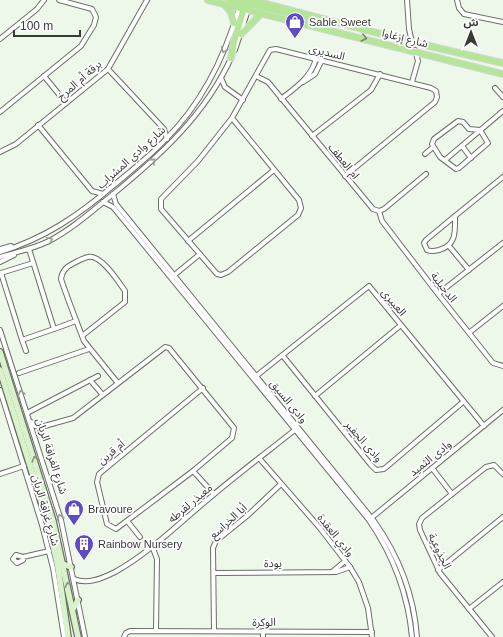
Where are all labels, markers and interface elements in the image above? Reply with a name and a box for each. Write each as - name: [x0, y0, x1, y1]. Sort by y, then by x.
- shop icon: Sable Sweet: [284, 11, 306, 39]
- scale bar: [14, 12, 80, 38]
- north arrow: [451, 12, 491, 52]
- place label: Sable Sweet: [309, 16, 371, 28]
- text: ش: [463, 16, 479, 29]
- text: 100 m: [20, 19, 53, 33]
- street label: شارع إزغاوا: [380, 26, 430, 52]
- one-way arrow: [361, 33, 367, 41]
- street label: السديرى: [307, 42, 346, 63]
- one-way arrow: [221, 46, 229, 53]
- street label: برقة أم المرخ: [54, 57, 105, 104]
- street label: شارع وادي المشراب: [94, 123, 170, 193]
- street label: ام العطف: [325, 141, 362, 182]
- one-way arrow: [148, 159, 156, 166]
- one-way arrow: [46, 237, 53, 245]
- street label: الدحيلية: [428, 270, 459, 305]
- street label: العبيرى: [378, 286, 409, 319]
- street label: وادى السيق: [267, 377, 310, 426]
- one-way arrow: [17, 389, 26, 396]
- street label: شارع الغرافة الريان: [32, 416, 70, 497]
- street label: وادى الجفير: [341, 417, 385, 465]
- street label: أم قرين: [95, 437, 128, 468]
- street label: وادى الثميد: [407, 438, 454, 479]
- one-way arrow: [31, 456, 40, 463]
- street label: شارع غرافة الريان: [28, 473, 62, 548]
- street label: معيذر لقرطه: [166, 481, 215, 526]
- shop icon: Bravoure: [63, 498, 85, 526]
- street label: أبا الخراسع: [207, 501, 250, 542]
- place label: Bravoure: [88, 503, 133, 515]
- street label: وادي العقدة: [312, 511, 357, 561]
- one-way arrow: [56, 513, 65, 520]
- street label: الجذوعية: [425, 531, 454, 571]
- building icon: Rainbow Nursery: [73, 533, 95, 561]
- place label: Rainbow Nursery: [98, 538, 183, 550]
- street label: يودة: [264, 557, 282, 570]
- one-way arrow: [64, 582, 72, 588]
- street label: الوكرة: [252, 616, 276, 629]

